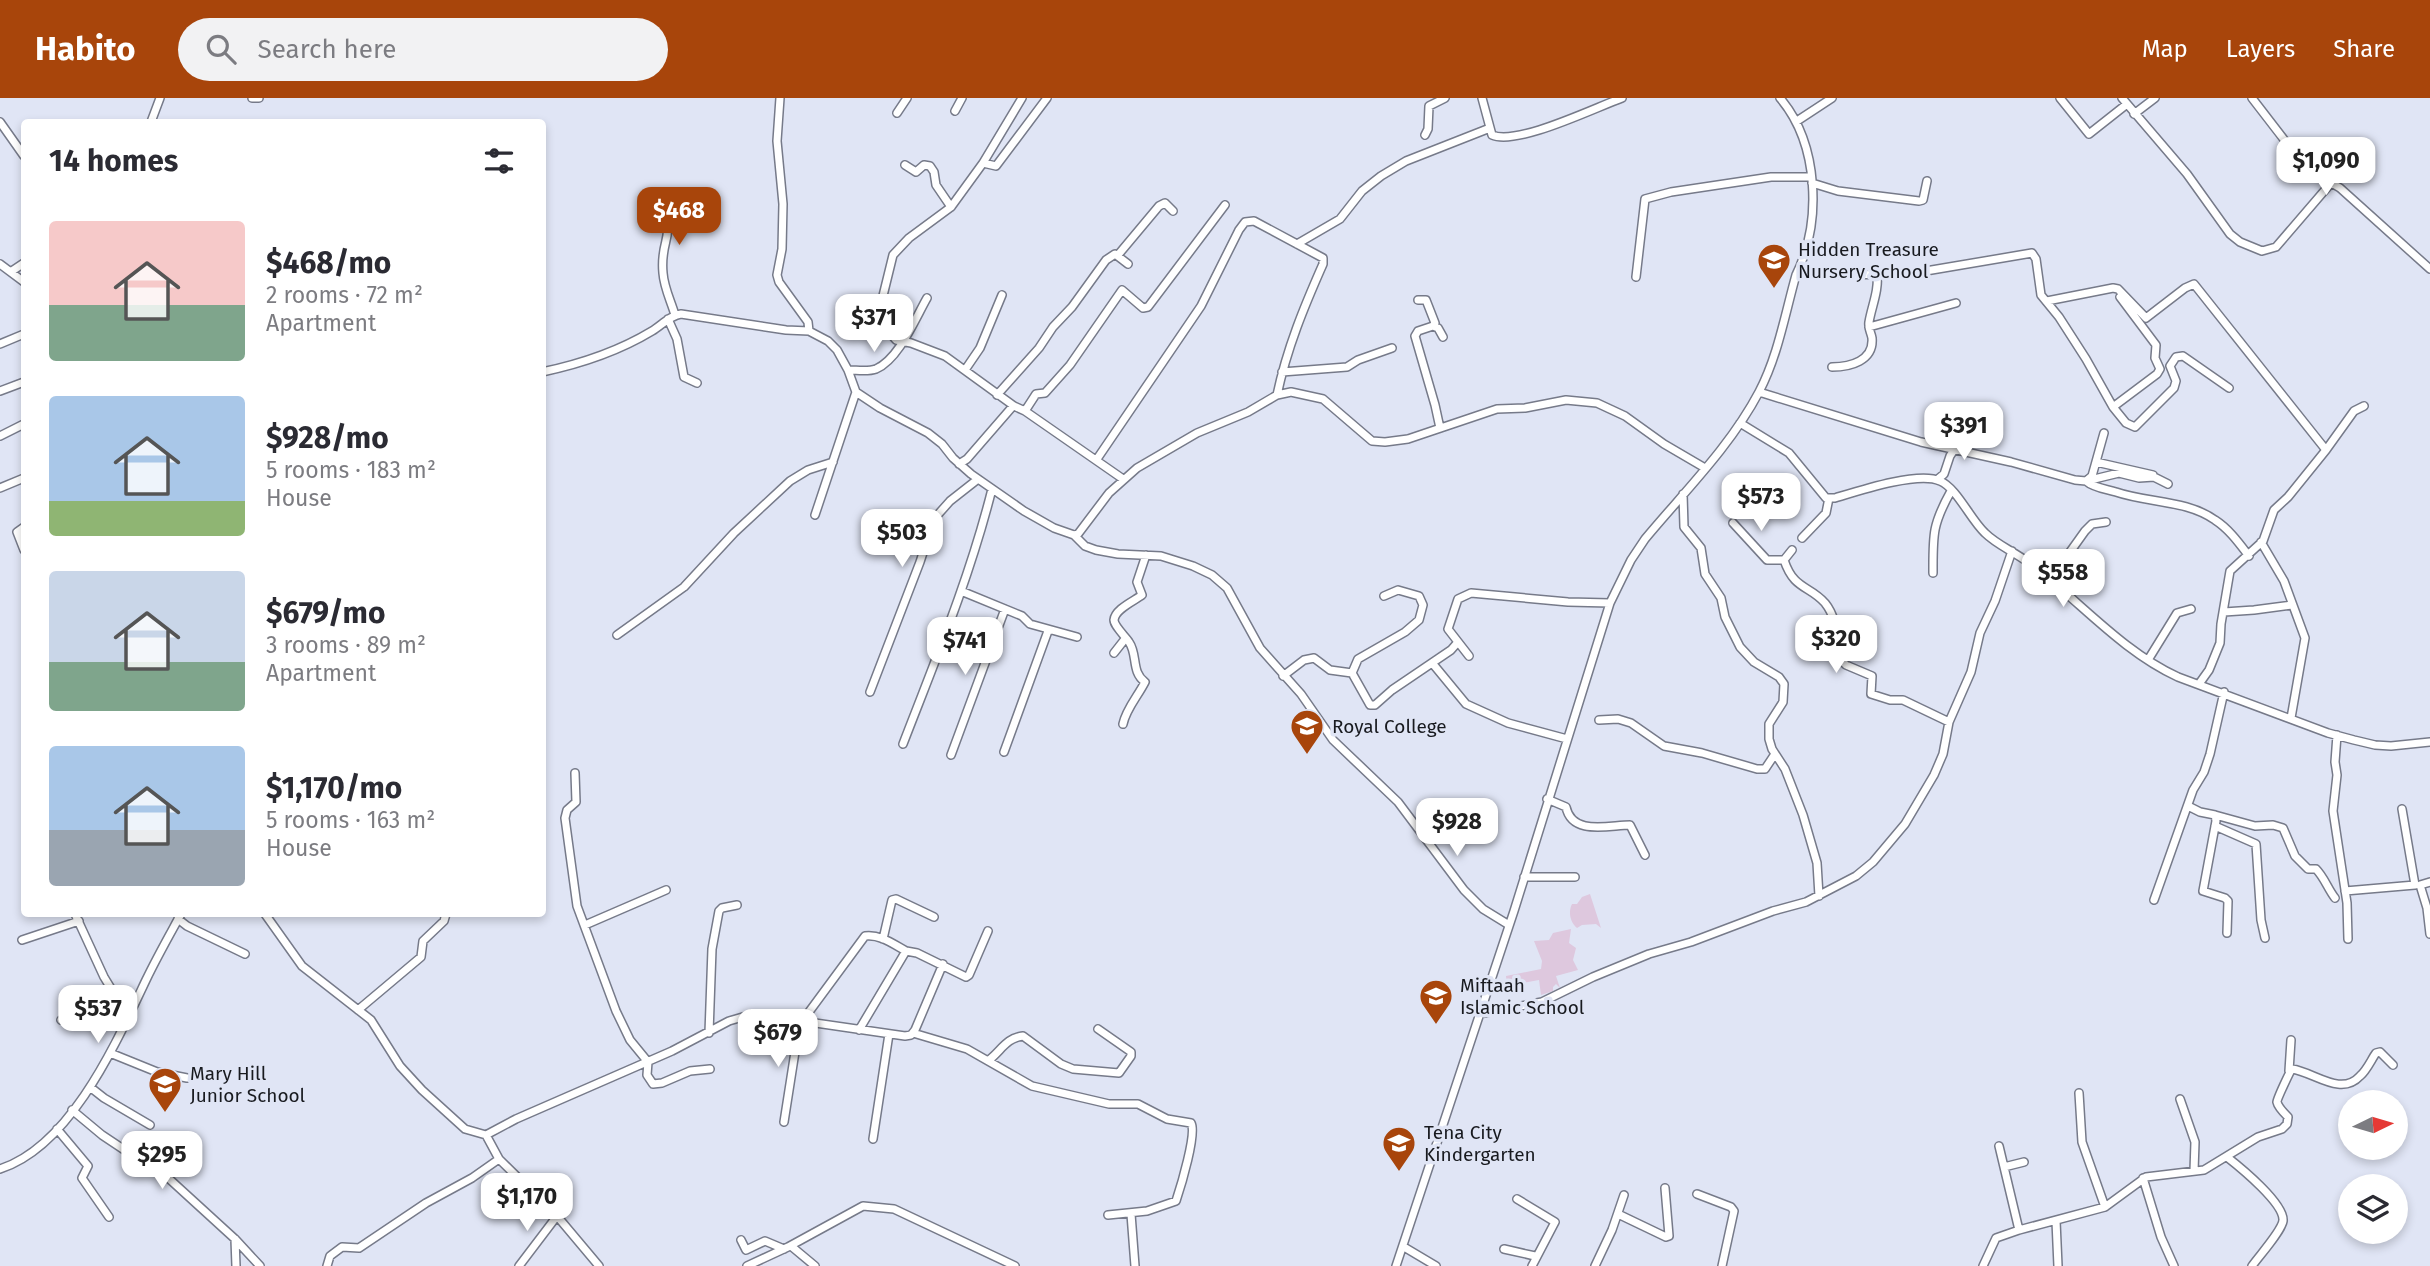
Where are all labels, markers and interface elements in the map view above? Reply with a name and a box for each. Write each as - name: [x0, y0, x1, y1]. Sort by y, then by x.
- search box: [178, 18, 668, 81]
- text: Habito: [35, 29, 136, 69]
- icon: search: [202, 30, 240, 68]
- text: Search here: [258, 34, 396, 65]
- text: Map: [2142, 35, 2188, 63]
- text: Layers: [2226, 35, 2295, 63]
- text: Share: [2333, 35, 2395, 63]
- pin: $1,090: [2269, 138, 2383, 197]
- icon: filters: [480, 142, 518, 180]
- text: 14 homes: [49, 143, 178, 179]
- text: $1,090: [2292, 146, 2360, 174]
- pin: $468: [638, 188, 720, 247]
- text: $468: [653, 196, 705, 224]
- place label: Hidden Treasure Nursery School: [1798, 238, 1939, 283]
- school or university icon: Hidden Treasure Nursery School: [1755, 241, 1793, 290]
- text: $468/mo: [266, 245, 391, 281]
- icon: home: [105, 249, 189, 333]
- text: 2 rooms · 72 m²: [266, 281, 423, 309]
- pin: $371: [833, 294, 915, 354]
- text: $371: [851, 303, 897, 331]
- text: Apartment: [266, 309, 376, 337]
- pin: $391: [1923, 402, 2005, 462]
- text: $391: [1940, 411, 1988, 439]
- text: $928/mo: [266, 420, 389, 456]
- icon: home: [105, 424, 189, 508]
- text: 5 rooms · 183 m²: [266, 456, 436, 484]
- pin: $573: [1720, 474, 1802, 533]
- text: $573: [1738, 482, 1784, 510]
- text: House: [266, 484, 332, 512]
- pin: $503: [861, 510, 943, 569]
- text: $503: [877, 518, 927, 546]
- pin: $558: [2022, 550, 2104, 609]
- text: $558: [2038, 558, 2088, 586]
- text: $679/mo: [266, 595, 385, 631]
- icon: home: [105, 599, 189, 683]
- pin: $320: [1795, 616, 1877, 675]
- pin: $741: [924, 618, 1006, 677]
- text: $320: [1811, 624, 1861, 652]
- text: $741: [943, 626, 987, 654]
- text: 3 rooms · 89 m²: [266, 631, 426, 659]
- text: Apartment: [266, 659, 376, 687]
- school or university icon: Royal College: [1288, 707, 1326, 756]
- place label: Royal College: [1332, 715, 1447, 738]
- text: $1,170/mo: [266, 770, 402, 806]
- icon: home: [105, 774, 189, 858]
- pin: $928: [1416, 798, 1498, 858]
- text: 5 rooms · 163 m²: [266, 806, 435, 834]
- text: $928: [1432, 807, 1482, 835]
- text: House: [266, 834, 332, 862]
- place label: Miftaah Islamic School: [1460, 974, 1585, 1019]
- school or university icon: Miftaah Islamic School: [1417, 977, 1455, 1026]
- pin: $537: [57, 986, 139, 1045]
- text: $537: [74, 994, 122, 1022]
- pin: $679: [737, 1010, 819, 1069]
- text: $679: [754, 1018, 802, 1046]
- place label: Mary Hill Junior School: [190, 1062, 306, 1107]
- school or university icon: Mary Hill Junior School: [146, 1065, 184, 1114]
- north arrow: [2338, 1090, 2408, 1160]
- map controls: [2338, 1090, 2408, 1244]
- place label: Tena City Kindergarten: [1424, 1121, 1536, 1166]
- school or university icon: Tena City Kindergarten: [1380, 1124, 1418, 1173]
- pin: $295: [121, 1132, 203, 1191]
- text: $295: [137, 1140, 187, 1168]
- pin: $1,170: [470, 1174, 584, 1233]
- button: layers: [2338, 1174, 2408, 1244]
- text: $1,170: [497, 1182, 557, 1210]

